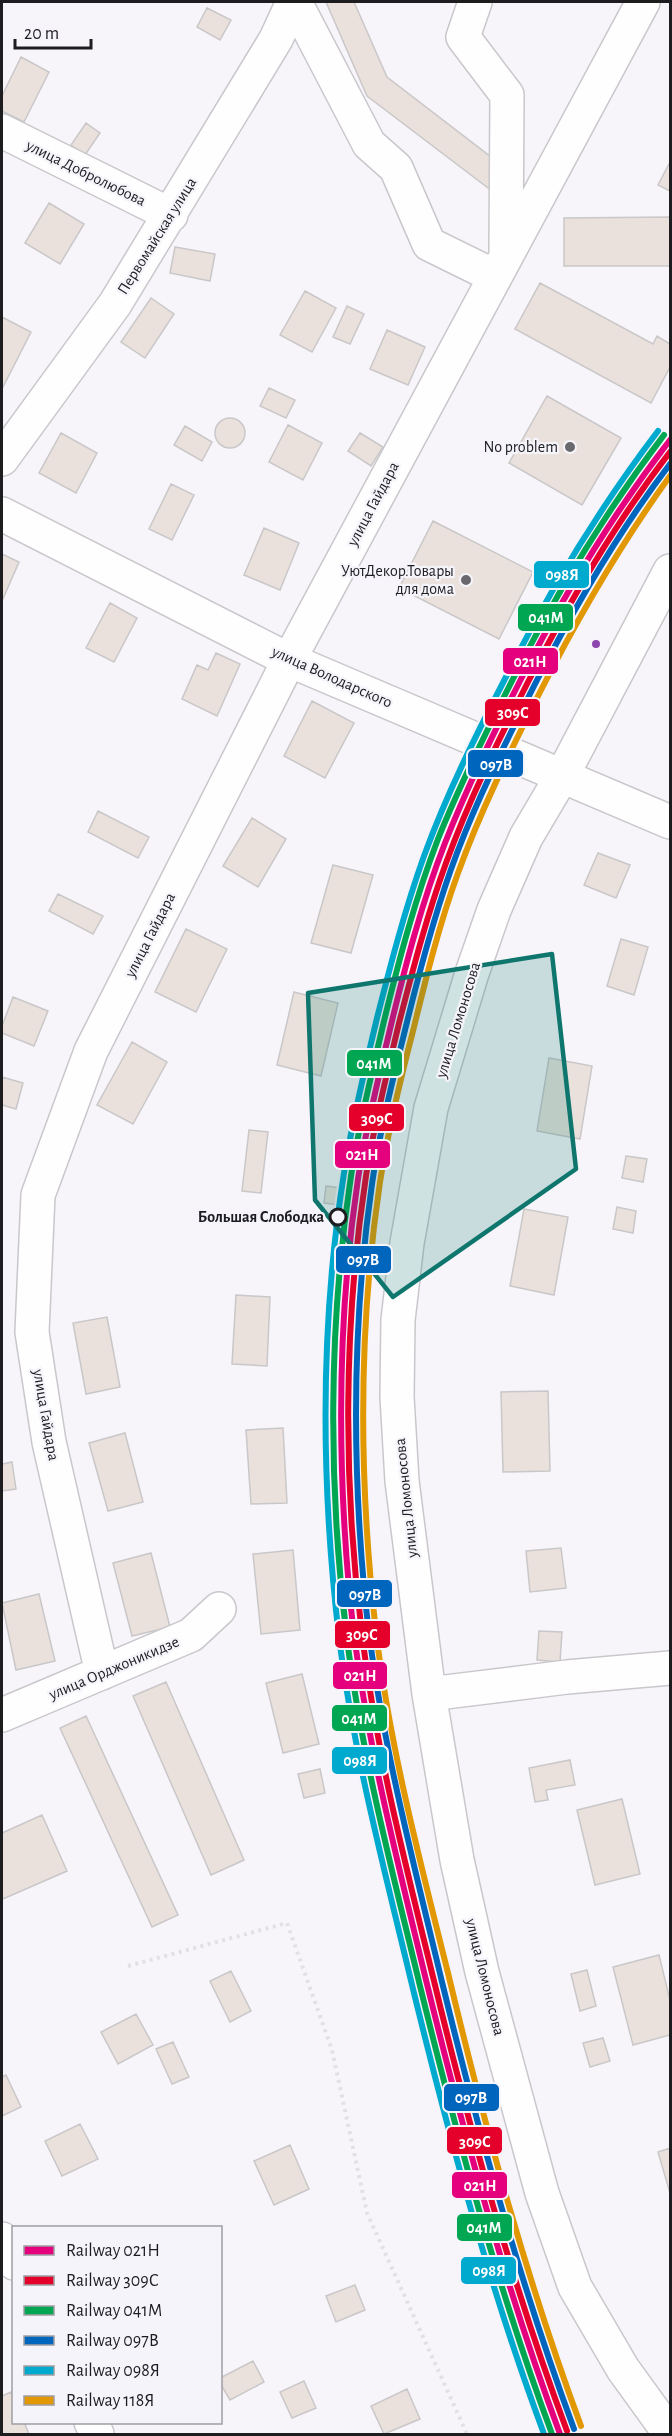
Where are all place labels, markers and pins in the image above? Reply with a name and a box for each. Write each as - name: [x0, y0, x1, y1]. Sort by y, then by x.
- place label: No problem: [484, 439, 558, 455]
- marker: No problem: [563, 440, 577, 454]
- place label: УютДекор.Товары для дома: [341, 563, 454, 597]
- marker: УютДекор.Товары для дома: [459, 573, 473, 587]
- unlabelled marker: [590, 638, 602, 650]
- marker: Большая Слободка: [329, 1208, 347, 1226]
- place label: Большая Слободка: [198, 1209, 324, 1225]

